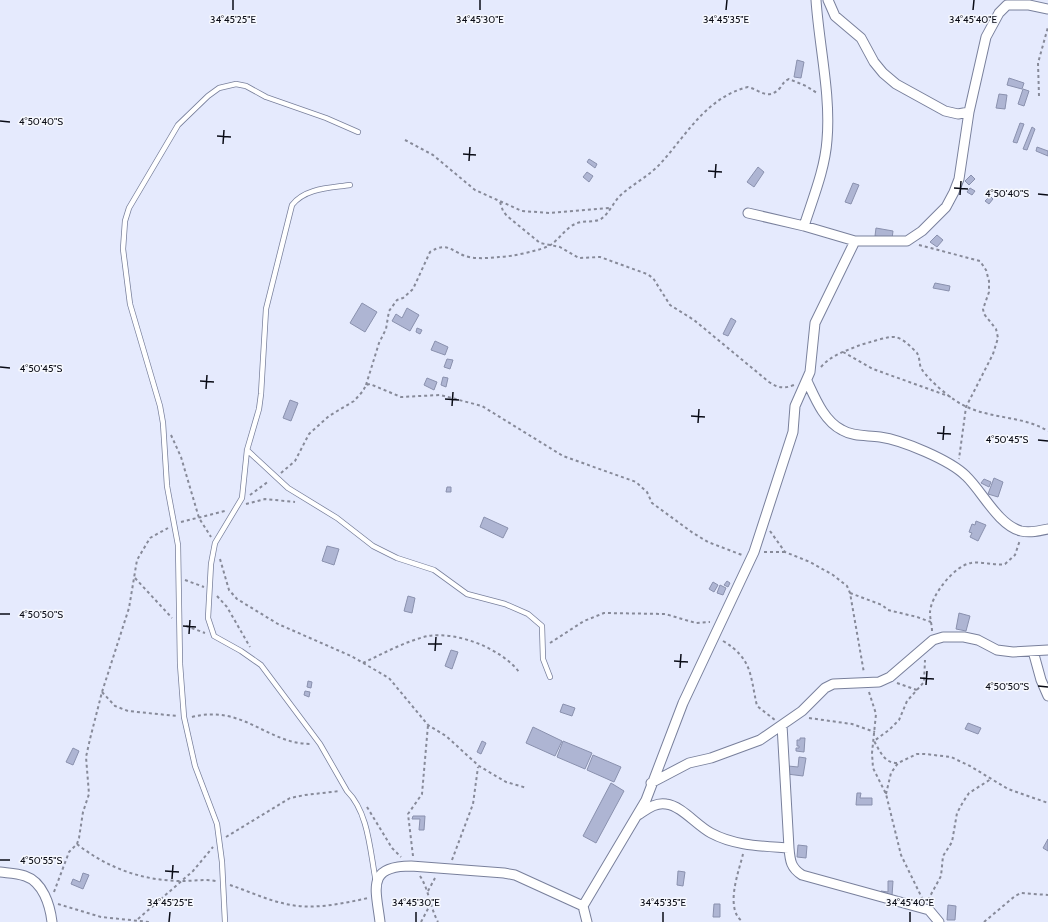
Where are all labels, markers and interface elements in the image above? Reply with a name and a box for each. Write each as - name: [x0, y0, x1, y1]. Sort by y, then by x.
- text: 34°45'25"E: [210, 13, 256, 26]
- text: 34°45'30"E: [456, 13, 504, 26]
- text: 34°45'35"E: [703, 13, 750, 26]
- text: 34°45'40"E: [949, 13, 997, 26]
- text: 4°50'40"S: [19, 115, 63, 128]
- text: 4°50'40"S: [985, 187, 1029, 200]
- text: 4°50'45"S: [20, 362, 63, 375]
- text: 4°50'45"S: [986, 433, 1029, 446]
- text: 4°50'50"S: [19, 608, 63, 621]
- text: 4°50'50"S: [985, 680, 1029, 693]
- text: 4°50'55"S: [20, 854, 62, 867]
- text: 34°45'25"E: [147, 896, 193, 909]
- text: 34°45'30"E: [392, 896, 440, 909]
- text: 34°45'35"E: [640, 896, 687, 909]
- text: 34°45'40"E: [886, 896, 934, 909]

